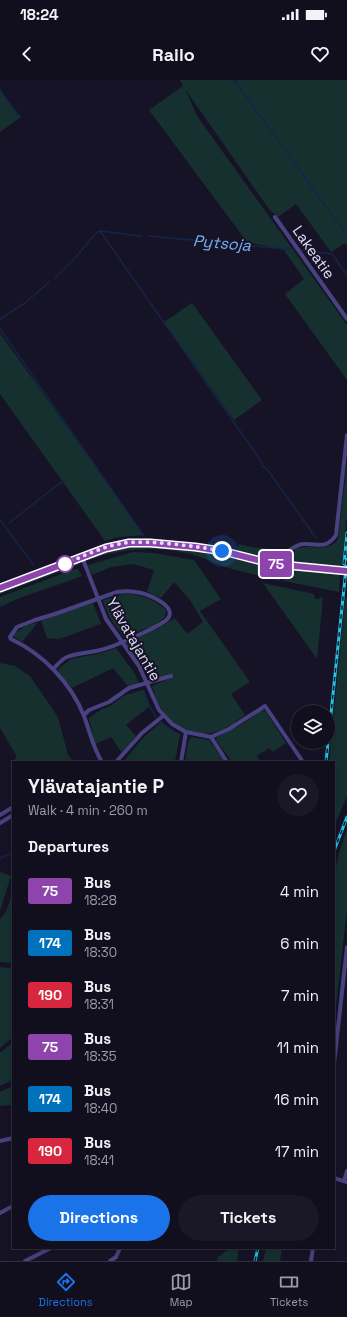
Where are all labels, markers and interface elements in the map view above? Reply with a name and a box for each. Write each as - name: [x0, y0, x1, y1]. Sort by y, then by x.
- text: 18:24: [20, 5, 58, 24]
- icon: back: [16, 43, 38, 65]
- text: Railo: [152, 43, 195, 66]
- icon: heart: [309, 43, 331, 65]
- street label: Lakeatie: [289, 222, 339, 283]
- water label: Pytsoja: [192, 230, 253, 256]
- your location: [212, 541, 232, 561]
- line badge: 75: [258, 551, 294, 577]
- unlabelled marker: [56, 555, 74, 573]
- text: 75: [268, 555, 284, 573]
- street label: Ylävatajantie: [102, 594, 166, 684]
- map controls: [291, 705, 335, 749]
- button: layers: [291, 705, 335, 749]
- text: Ylävatajantie P: [28, 774, 164, 799]
- button: heart: [277, 774, 319, 816]
- text: Walk · 4 min · 260 m: [28, 802, 148, 819]
- text: Departures: [28, 837, 109, 856]
- text: Bus: [84, 873, 111, 892]
- text: 75: [42, 882, 58, 900]
- text: 4 min: [280, 882, 319, 901]
- text: 18:28: [84, 892, 117, 909]
- text: Bus: [84, 925, 111, 944]
- text: 174: [39, 934, 61, 952]
- text: 6 min: [280, 934, 319, 953]
- text: 18:30: [84, 944, 117, 961]
- text: Bus: [84, 977, 111, 996]
- text: 190: [38, 986, 62, 1004]
- text: 7 min: [281, 986, 319, 1005]
- text: 18:31: [84, 996, 114, 1013]
- text: Bus: [84, 1029, 111, 1048]
- text: 75: [42, 1038, 58, 1056]
- text: 11 min: [277, 1038, 319, 1057]
- text: 18:35: [84, 1048, 116, 1065]
- text: Bus: [84, 1081, 111, 1100]
- text: 174: [39, 1090, 61, 1108]
- text: 16 min: [274, 1090, 319, 1109]
- text: 18:40: [84, 1100, 117, 1117]
- text: Bus: [84, 1133, 111, 1152]
- text: 190: [38, 1142, 62, 1160]
- text: 17 min: [275, 1142, 319, 1161]
- text: 18:41: [84, 1152, 114, 1169]
- button: Directions: [28, 1195, 170, 1241]
- button: Tickets: [178, 1195, 319, 1241]
- tab: Directions: [39, 1271, 93, 1309]
- tab: Map: [170, 1271, 193, 1309]
- tab: Tickets: [270, 1271, 308, 1309]

